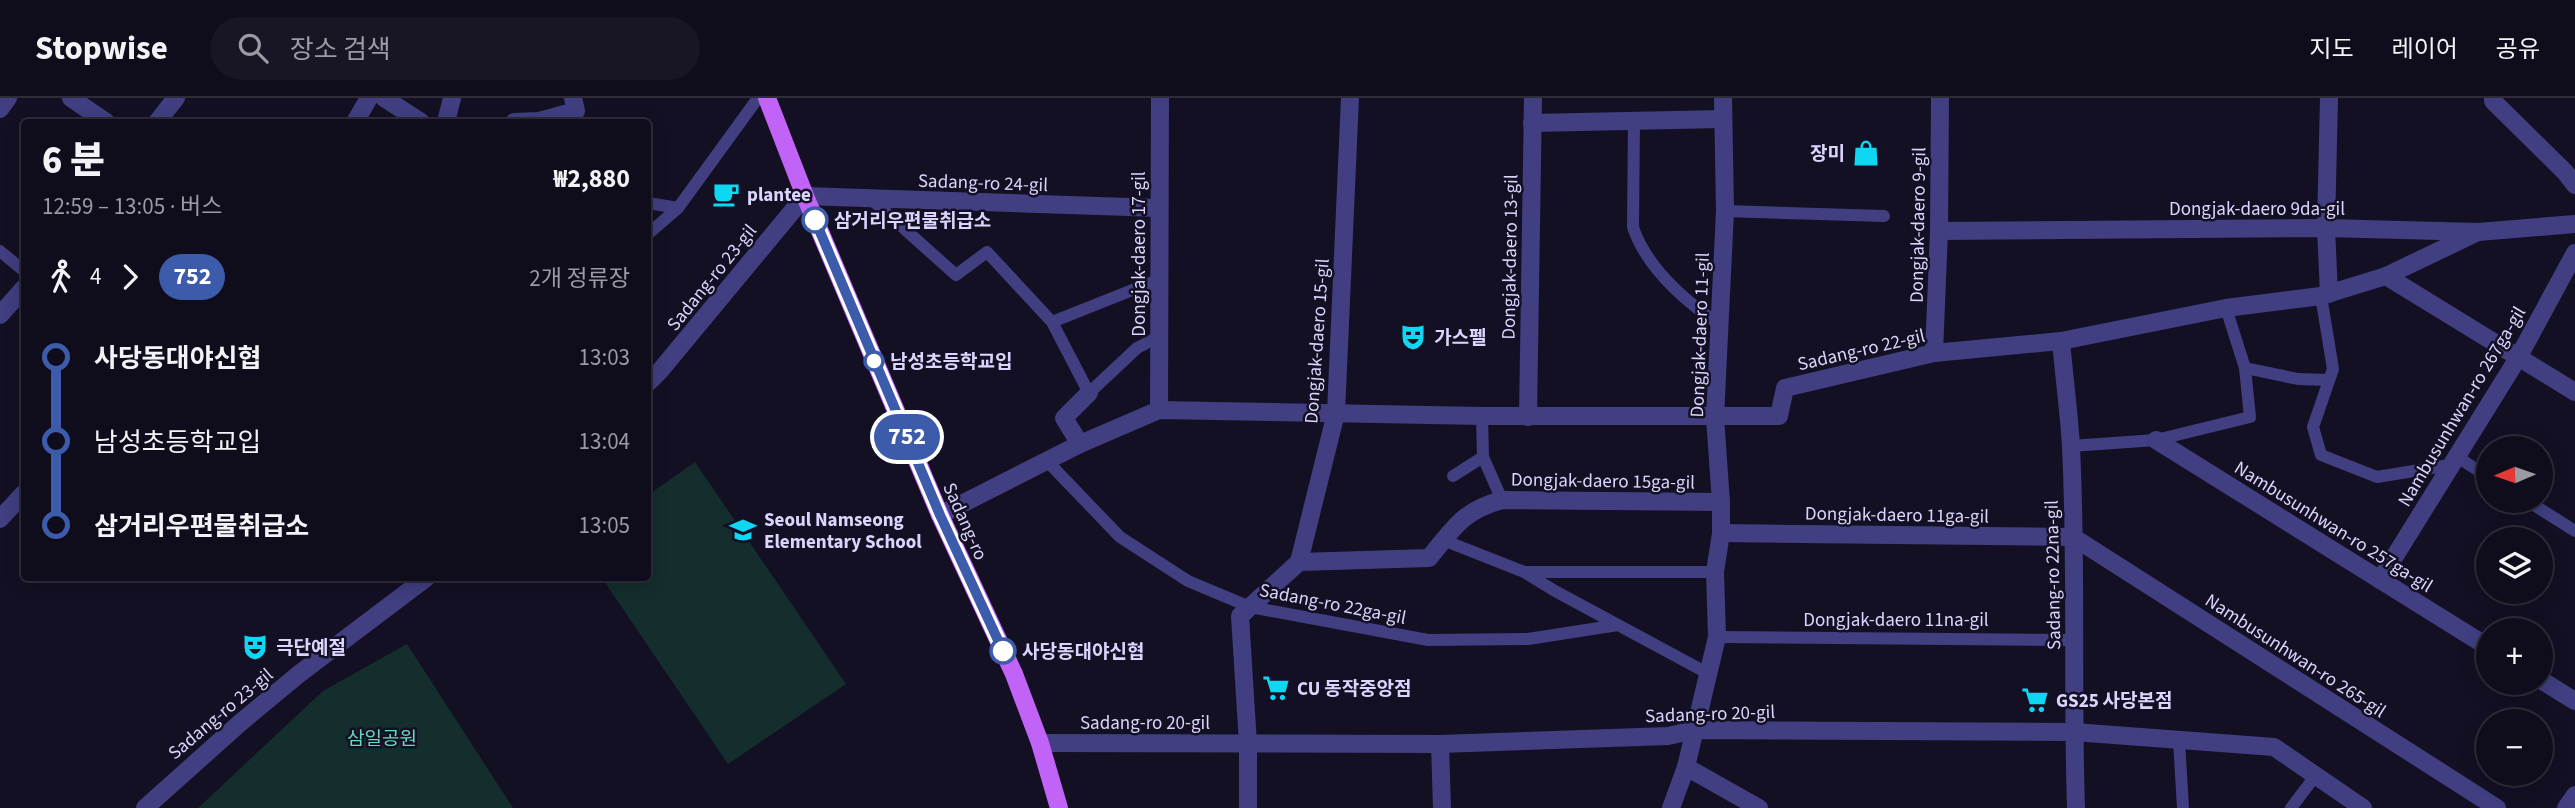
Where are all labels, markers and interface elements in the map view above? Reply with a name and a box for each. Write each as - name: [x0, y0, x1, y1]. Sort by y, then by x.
- search box: [210, 17, 700, 80]
- text: Stopwise: [35, 25, 168, 72]
- icon: search: [234, 29, 272, 67]
- text: 장소 검색: [290, 31, 391, 68]
- text: 지도: [2309, 32, 2354, 67]
- text: 레이어: [2392, 32, 2458, 67]
- text: 공유: [2496, 32, 2540, 67]
- text: 6 분: [42, 134, 105, 188]
- shop icon: 장미: [1851, 138, 1881, 168]
- place label: 장미: [1810, 141, 1845, 168]
- street label: Dongjak-daero 9-gil: [1904, 147, 1933, 303]
- text: ₩2,880: [554, 160, 630, 197]
- street label: Sadang-ro 24-gil: [917, 168, 1049, 199]
- street label: Dongjak-daero 17-gil: [1126, 171, 1153, 337]
- street label: Dongjak-daero 13-gil: [1496, 174, 1525, 340]
- cafe icon: plantee: [711, 179, 741, 209]
- place label: plantee: [747, 182, 811, 209]
- text: 12:59 – 13:05 · 버스: [42, 190, 222, 223]
- street label: Dongjak-daero 9da-gil: [2169, 196, 2345, 223]
- marker: 삼거리우편물취급소: [802, 207, 828, 233]
- place label: 삼거리우편물취급소: [834, 208, 991, 235]
- street label: Sadang-ro 23-gil: [661, 219, 764, 337]
- street label: Dongjak-daero 11-gil: [1684, 252, 1717, 418]
- icon: walk: [42, 258, 80, 296]
- icon: forward: [111, 258, 149, 296]
- street label: Dongjak-daero 15-gil: [1298, 258, 1337, 425]
- text: 752: [173, 259, 211, 294]
- text: 4: [90, 260, 101, 293]
- text: 2개 정류장: [529, 262, 630, 295]
- street label: Nambusunhwan-ro 267ga-gil: [2392, 301, 2533, 512]
- theatre icon: 가스펠: [1398, 322, 1428, 352]
- street label: Sadang-ro 22-gil: [1795, 323, 1928, 378]
- place label: 가스펠: [1434, 325, 1486, 352]
- text: 사당동대야신협: [94, 340, 261, 377]
- text: 13:03: [579, 341, 630, 374]
- place label: 남성초등학교입: [890, 349, 1012, 376]
- marker: 남성초등학교입: [864, 351, 884, 371]
- line badge: 752: [867, 414, 947, 460]
- text: 752: [888, 419, 926, 454]
- text: 남성초등학교입: [94, 424, 261, 461]
- text: 13:04: [579, 425, 630, 458]
- north arrow: [2476, 436, 2553, 513]
- map controls: [2476, 436, 2553, 786]
- street label: Nambusunhwan-ro 257ga-gil: [2229, 455, 2438, 600]
- street label: Dongjak-daero 15ga-gil: [1511, 466, 1695, 497]
- street label: Sadang-ro: [936, 478, 994, 565]
- street label: Dongjak-daero 11ga-gil: [1805, 500, 1989, 531]
- street label: Sadang-ro 22na-gil: [2039, 500, 2068, 650]
- place label: Seoul Namseong Elementary School: [764, 507, 922, 556]
- text: 삼거리우편물취급소: [94, 508, 309, 545]
- text: 13:05: [579, 509, 630, 542]
- school or university icon: Seoul Namseong Elementary School: [728, 515, 758, 545]
- button: layers: [2476, 527, 2553, 604]
- street label: Sadang-ro 22ga-gil: [1257, 577, 1409, 632]
- street label: Nambusunhwan-ro 265-gil: [2199, 588, 2391, 725]
- street label: Dongjak-daero 11na-gil: [1803, 607, 1989, 634]
- button: +: [2476, 618, 2553, 695]
- theatre icon: 극단예절: [240, 632, 270, 662]
- place label: 극단예절: [276, 635, 346, 662]
- marker: 사당동대야신협: [990, 638, 1016, 664]
- place label: 사당동대야신협: [1022, 639, 1144, 666]
- street label: Sadang-ro 23-gil: [162, 662, 280, 766]
- supermarket icon: CU 동작중앙점: [1261, 673, 1291, 703]
- place label: CU 동작중앙점: [1297, 676, 1412, 703]
- supermarket icon: GS25 사당본점: [2020, 685, 2050, 715]
- place label: GS25 사당본점: [2056, 688, 2172, 715]
- street label: Sadang-ro 20-gil: [1645, 699, 1776, 730]
- button: −: [2476, 709, 2553, 786]
- street label: Sadang-ro 20-gil: [1080, 710, 1210, 737]
- park label: 삼일공원: [347, 726, 417, 753]

